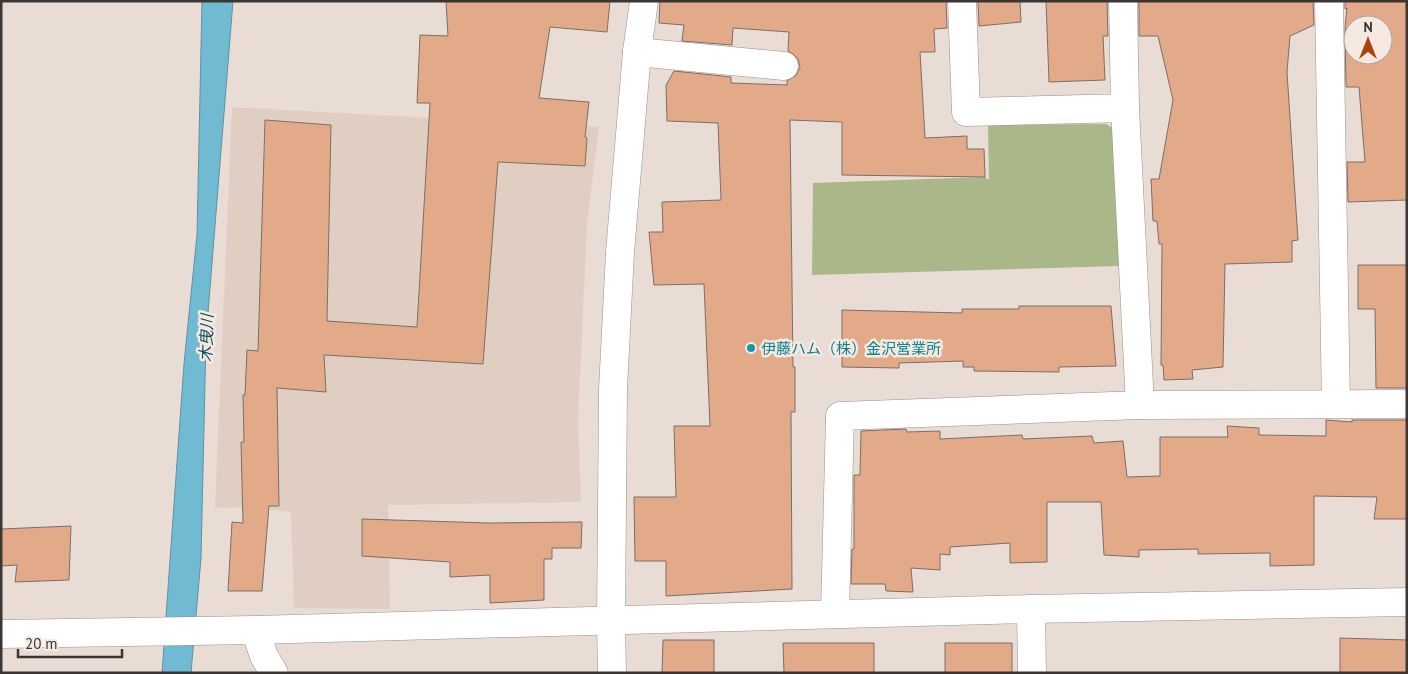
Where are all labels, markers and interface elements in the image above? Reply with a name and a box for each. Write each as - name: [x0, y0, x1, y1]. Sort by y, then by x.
- north arrow: [1343, 15, 1393, 65]
- text: N: [1363, 18, 1373, 36]
- water label: 木曳川: [195, 312, 217, 362]
- place label: 伊藤ハム（株）金沢営業所: [761, 339, 941, 358]
- marker: 伊藤ハム（株）金沢営業所: [745, 342, 757, 354]
- scale bar: [18, 626, 121, 658]
- text: 20 m: [25, 634, 58, 653]

